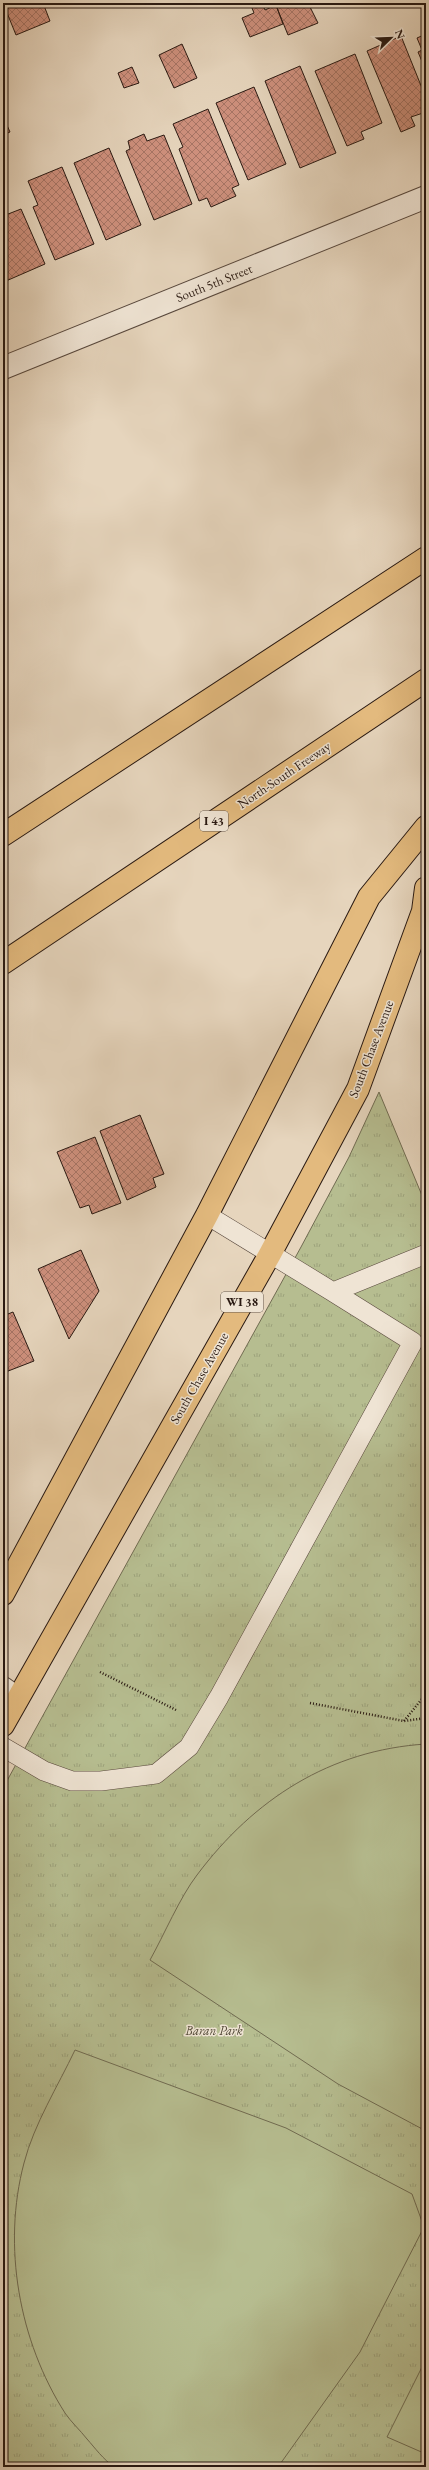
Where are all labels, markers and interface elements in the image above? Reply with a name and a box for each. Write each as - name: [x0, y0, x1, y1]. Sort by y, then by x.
- north arrow: [371, 18, 411, 58]
- text: N: [392, 27, 408, 41]
- street label: South 5th Street: [173, 260, 255, 306]
- street label: North-South Freeway: [234, 737, 334, 812]
- road number: I 43: [200, 811, 228, 831]
- street label: South Chase Avenue: [345, 998, 397, 1100]
- road number: WI 38: [221, 1292, 263, 1312]
- street label: South Chase Avenue: [166, 1329, 232, 1427]
- park label: Baran Park: [184, 2022, 243, 2039]

